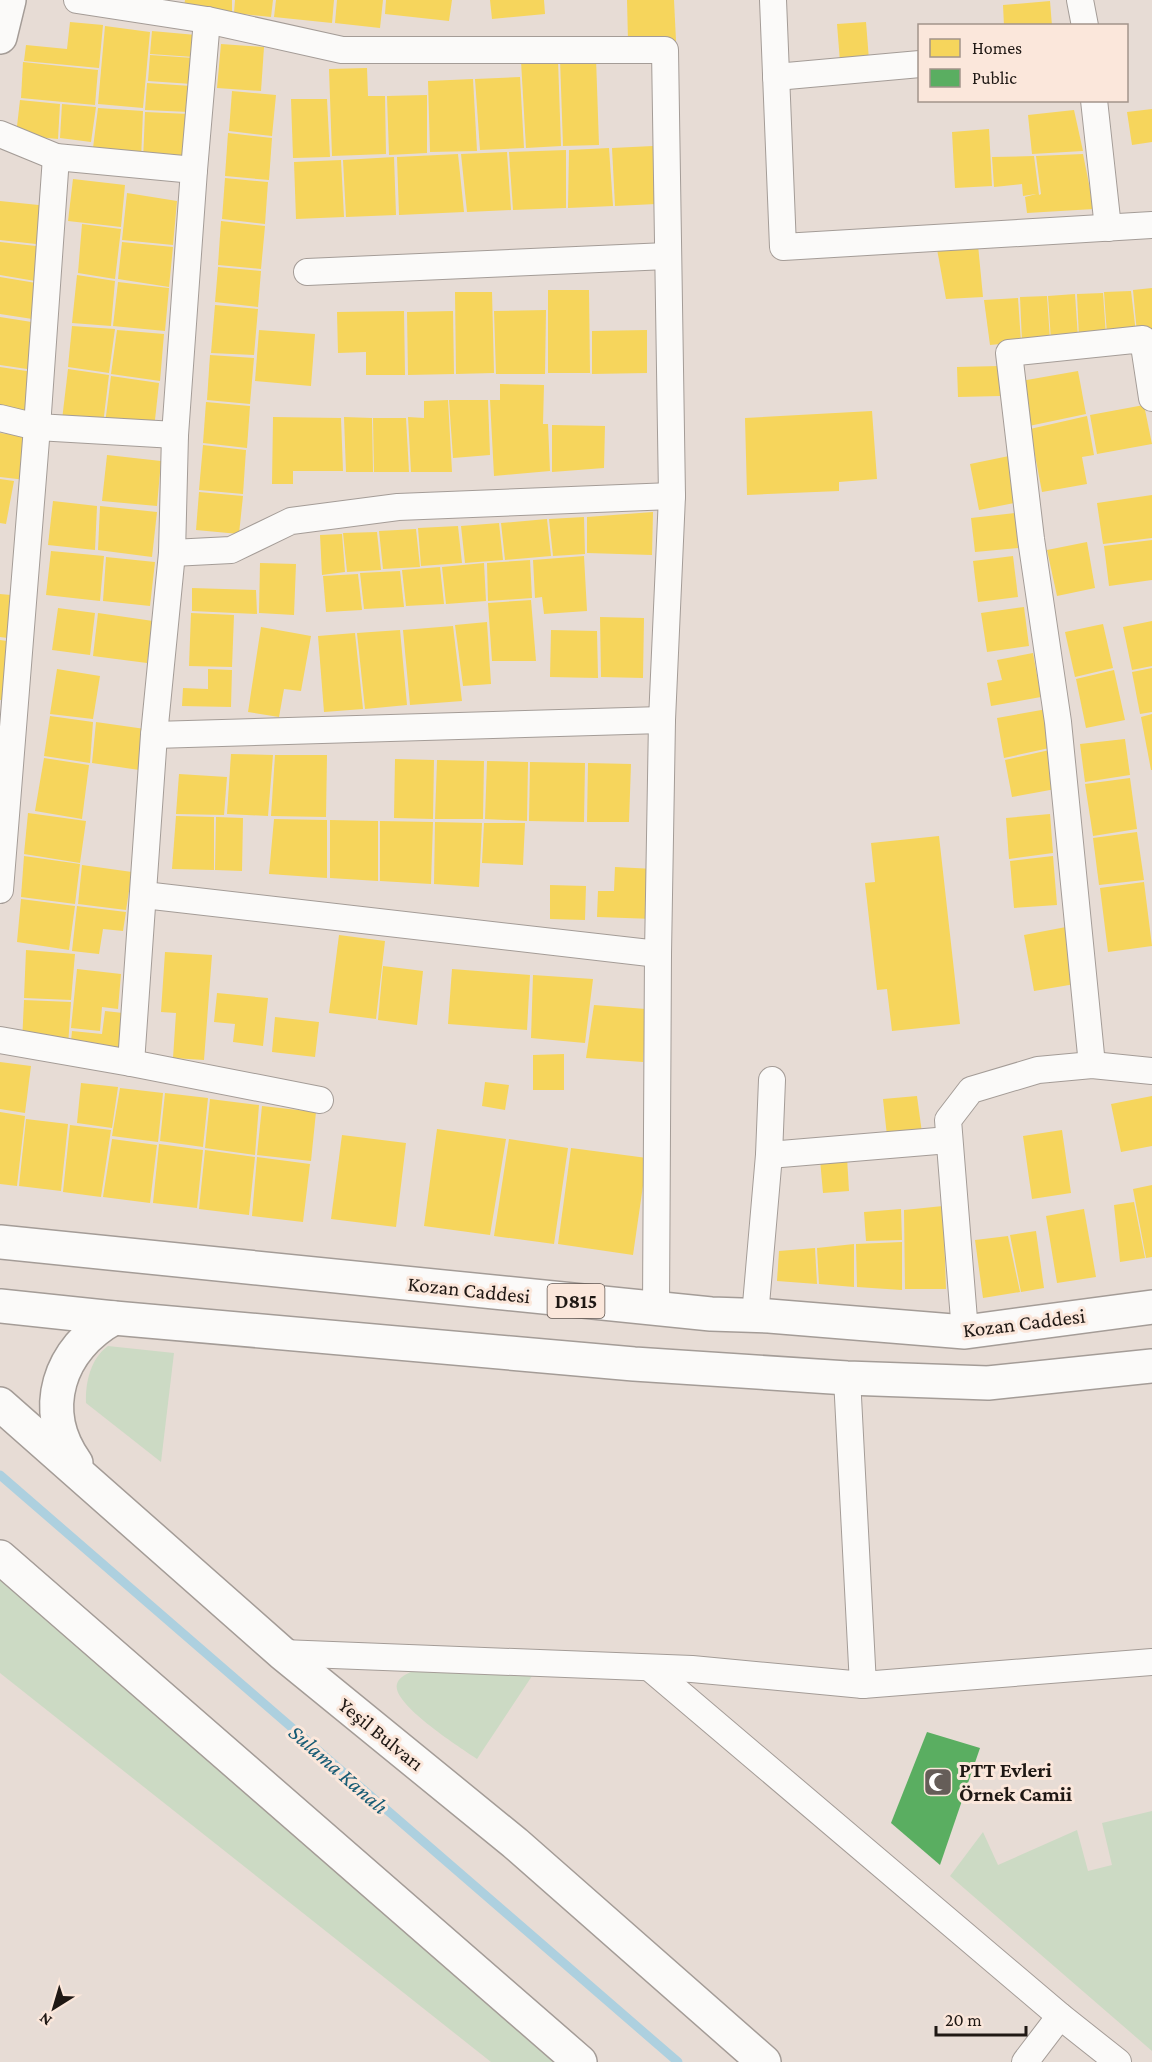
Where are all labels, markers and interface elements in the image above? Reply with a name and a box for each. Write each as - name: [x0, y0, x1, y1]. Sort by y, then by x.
- legend: [918, 24, 1128, 102]
- text: Homes: [972, 38, 1022, 58]
- text: Public: [972, 68, 1017, 88]
- street label: Kozan Caddesi: [407, 1272, 532, 1308]
- road number: D815: [548, 1284, 604, 1318]
- street label: Kozan Caddesi: [961, 1304, 1087, 1342]
- street label: Yeşil Bulvarı: [334, 1692, 429, 1776]
- water label: Sulama Kanalı: [284, 1720, 393, 1819]
- place label: PTT Evleri Örnek Camii: [959, 1758, 1072, 1806]
- mosque icon: PTT Evleri Örnek Camii: [922, 1766, 954, 1798]
- north arrow: [24, 1978, 84, 2038]
- scale bar: [936, 1999, 1026, 2037]
- text: N: [36, 2009, 55, 2030]
- text: 20 m: [945, 2010, 982, 2030]

